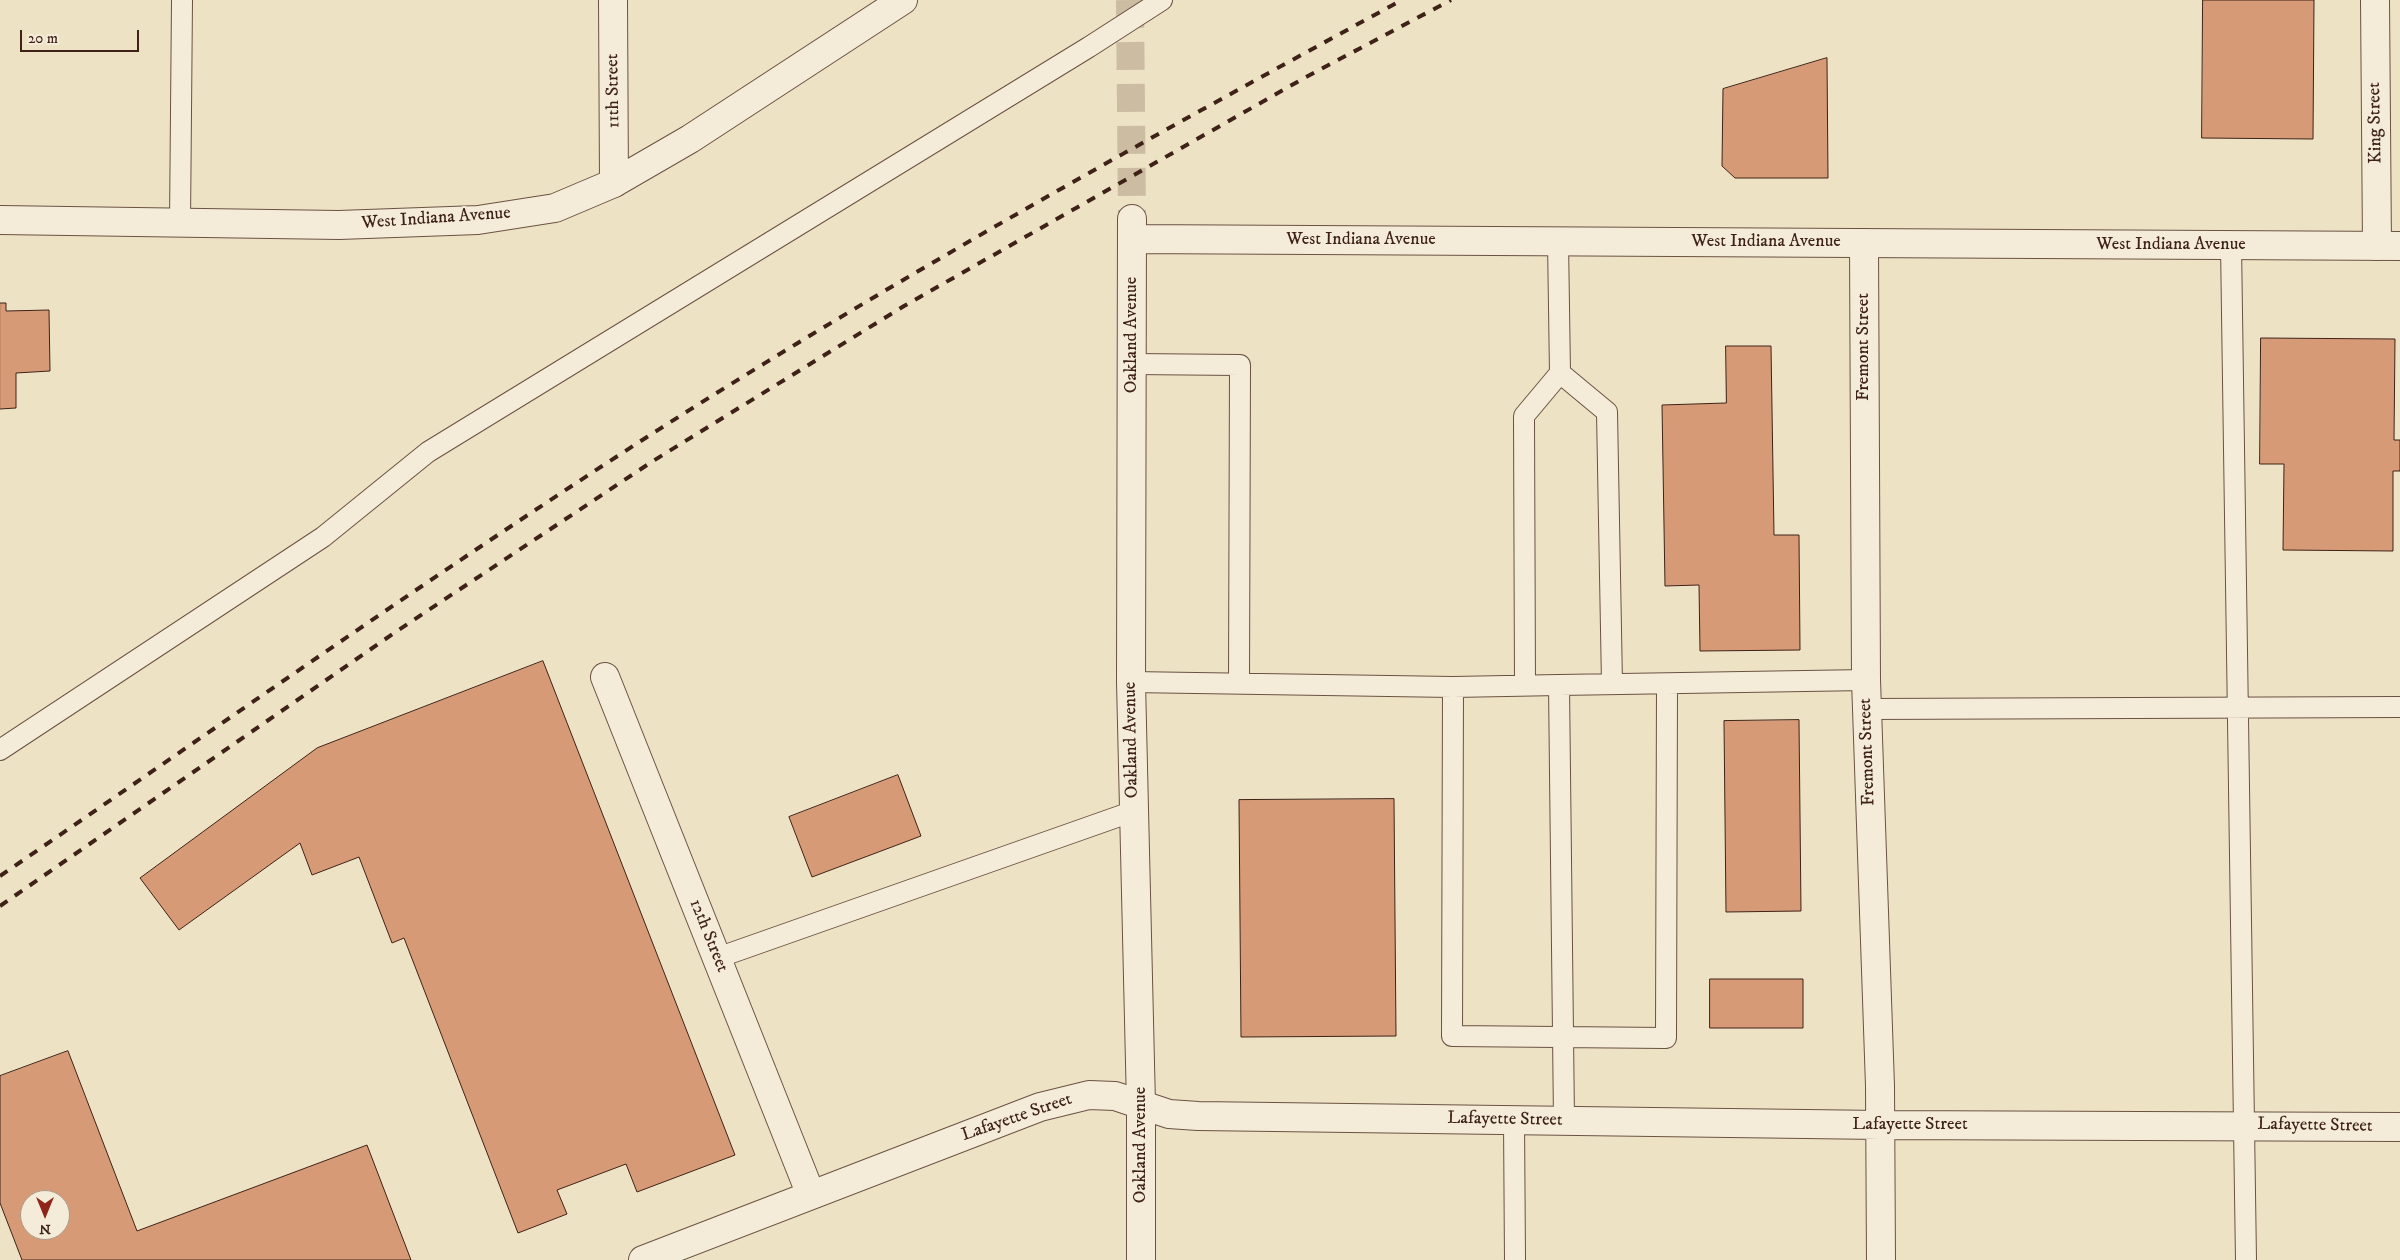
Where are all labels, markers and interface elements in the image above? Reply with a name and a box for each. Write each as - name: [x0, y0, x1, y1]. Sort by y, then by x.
- scale bar: [22, 20, 141, 52]
- text: 20 m: [28, 29, 58, 48]
- street label: 11th Street: [603, 53, 625, 129]
- street label: King Street: [2364, 82, 2388, 164]
- street label: West Indiana Avenue: [361, 203, 511, 235]
- street label: West Indiana Avenue: [1286, 229, 1436, 251]
- street label: West Indiana Avenue: [1691, 231, 1841, 253]
- street label: West Indiana Avenue: [2096, 234, 2246, 256]
- street label: Oakland Avenue: [1121, 277, 1143, 393]
- street label: Fremont Street: [1853, 293, 1875, 401]
- street label: Oakland Avenue: [1120, 682, 1144, 798]
- street label: Fremont Street: [1855, 698, 1881, 806]
- street label: 12th Street: [684, 896, 732, 976]
- street label: Oakland Avenue: [1130, 1087, 1152, 1203]
- street label: Lafayette Street: [959, 1089, 1075, 1147]
- street label: Lafayette Street: [1447, 1108, 1563, 1132]
- street label: Lafayette Street: [1852, 1114, 1968, 1136]
- street label: Lafayette Street: [2257, 1114, 2373, 1138]
- north arrow: [20, 1190, 70, 1240]
- text: N: [39, 1220, 51, 1238]

